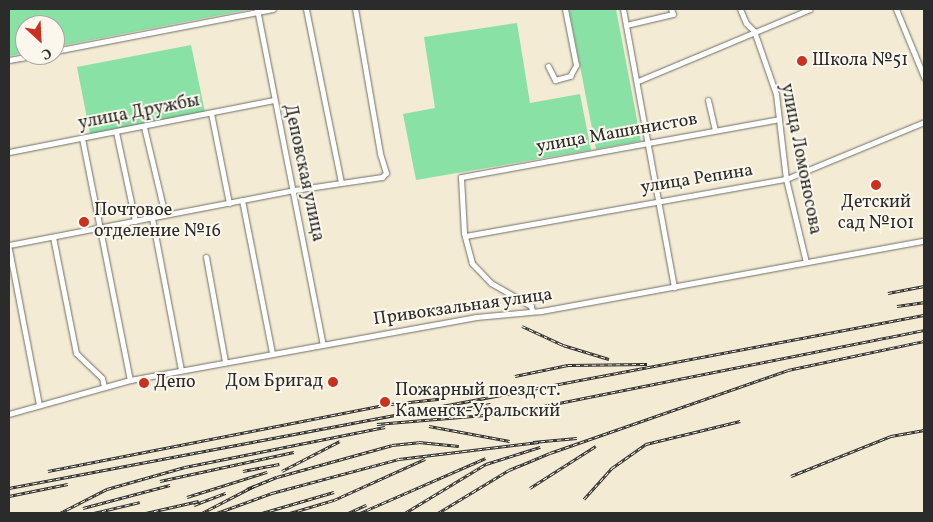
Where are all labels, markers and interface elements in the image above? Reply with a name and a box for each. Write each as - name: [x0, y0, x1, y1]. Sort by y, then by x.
- north arrow: [15, 15, 65, 65]
- text: С: [38, 43, 54, 64]
- place label: Школа №51: [812, 50, 908, 72]
- marker: Школа №51: [796, 55, 808, 67]
- street label: улица Ломоносова: [775, 82, 825, 236]
- street label: улица Дружбы: [76, 91, 202, 135]
- street label: Деповская улица: [278, 102, 328, 244]
- street label: улица Машинистов: [535, 109, 699, 159]
- street label: улица Репина: [639, 160, 755, 200]
- marker: Детский сад №101: [870, 179, 882, 191]
- place label: Детский сад №101: [838, 193, 914, 235]
- place label: Почтовое отделение №16: [94, 201, 221, 243]
- marker: Почтовое отделение №16: [78, 216, 90, 228]
- street label: Привокзальная улица: [372, 285, 554, 331]
- place label: Дом Бригад: [225, 371, 323, 393]
- place label: Депо: [154, 372, 196, 394]
- marker: Дом Бригад: [327, 376, 339, 388]
- marker: Депо: [138, 377, 150, 389]
- place label: Пожарный поезд ст. Каменск-Уральский: [395, 381, 560, 424]
- marker: Пожарный поезд ст. Каменск-Уральский: [379, 396, 391, 408]

